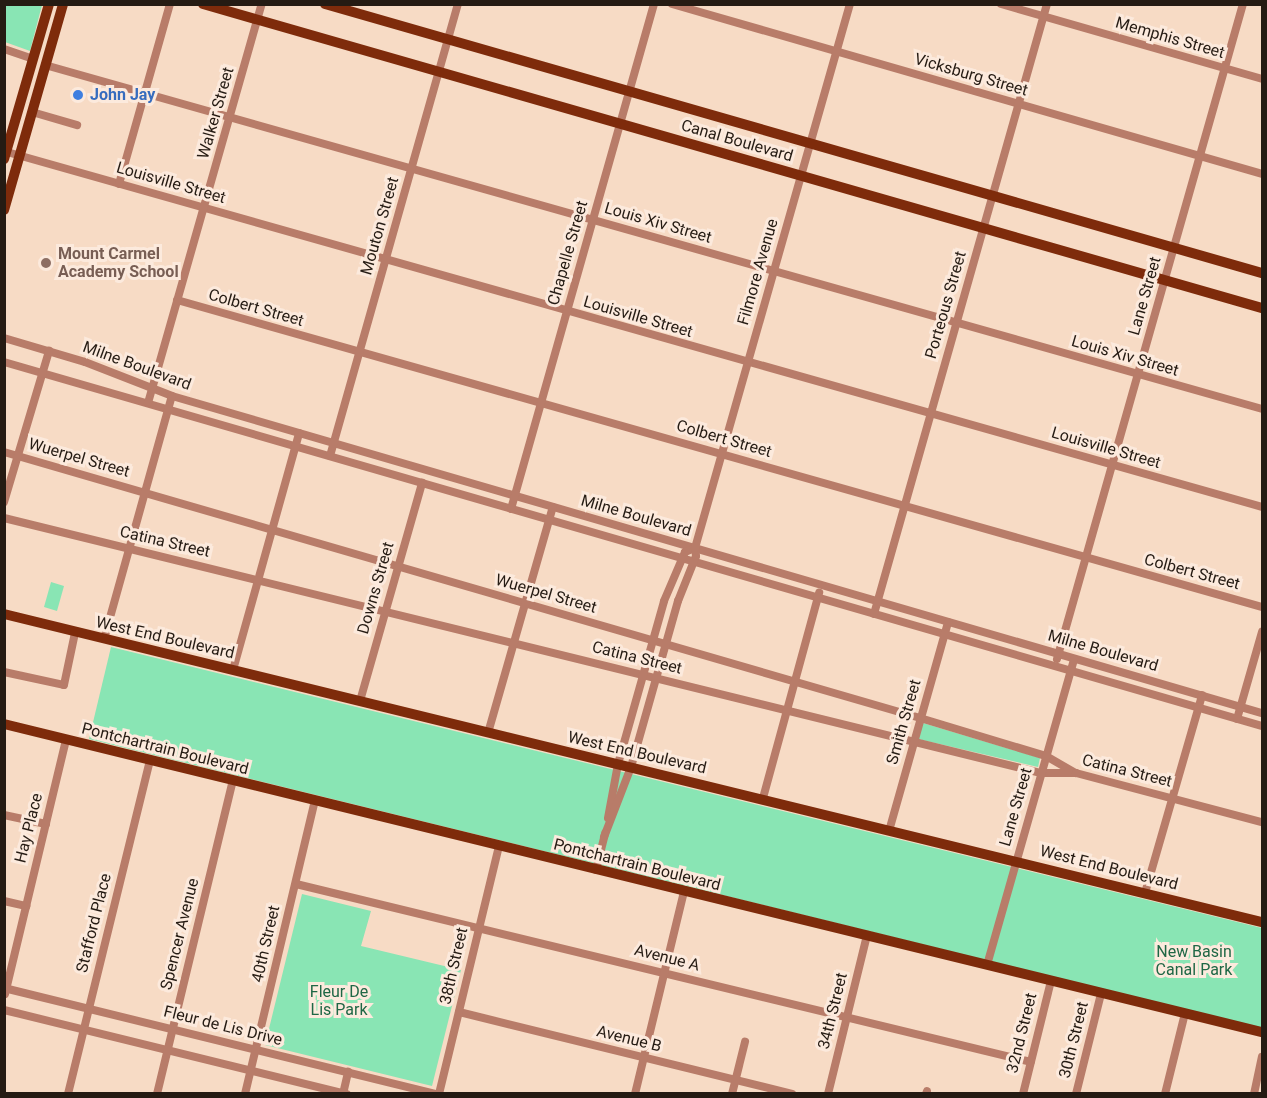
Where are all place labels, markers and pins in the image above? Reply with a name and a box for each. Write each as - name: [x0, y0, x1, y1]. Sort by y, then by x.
- place label: John Jay: [90, 85, 155, 105]
- marker: John Jay: [71, 88, 85, 102]
- place label: Mount Carmel Academy School: [58, 244, 179, 282]
- marker: Mount Carmel Academy School: [39, 256, 53, 270]

